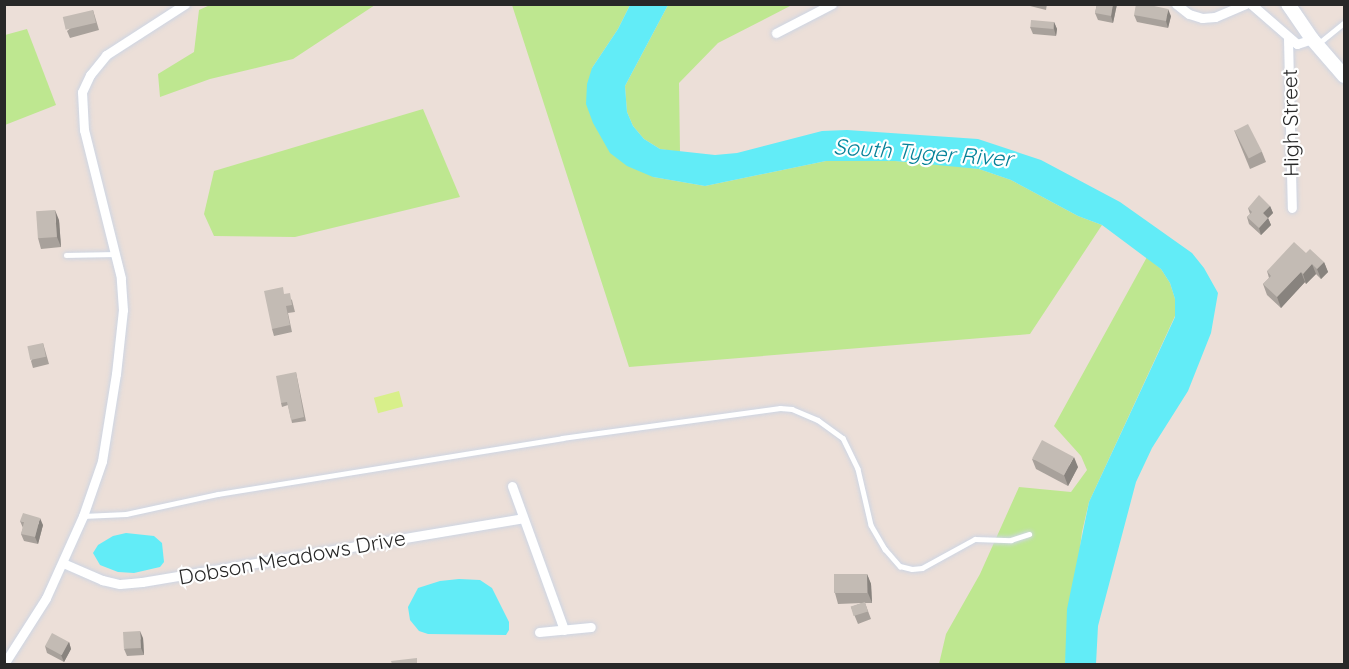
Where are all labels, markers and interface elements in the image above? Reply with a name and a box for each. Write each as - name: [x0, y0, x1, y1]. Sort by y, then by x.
- street label: High Street: [1276, 69, 1304, 177]
- water label: South Tyger River: [832, 134, 1014, 172]
- street label: Dobson Meadows Drive: [176, 525, 408, 589]

